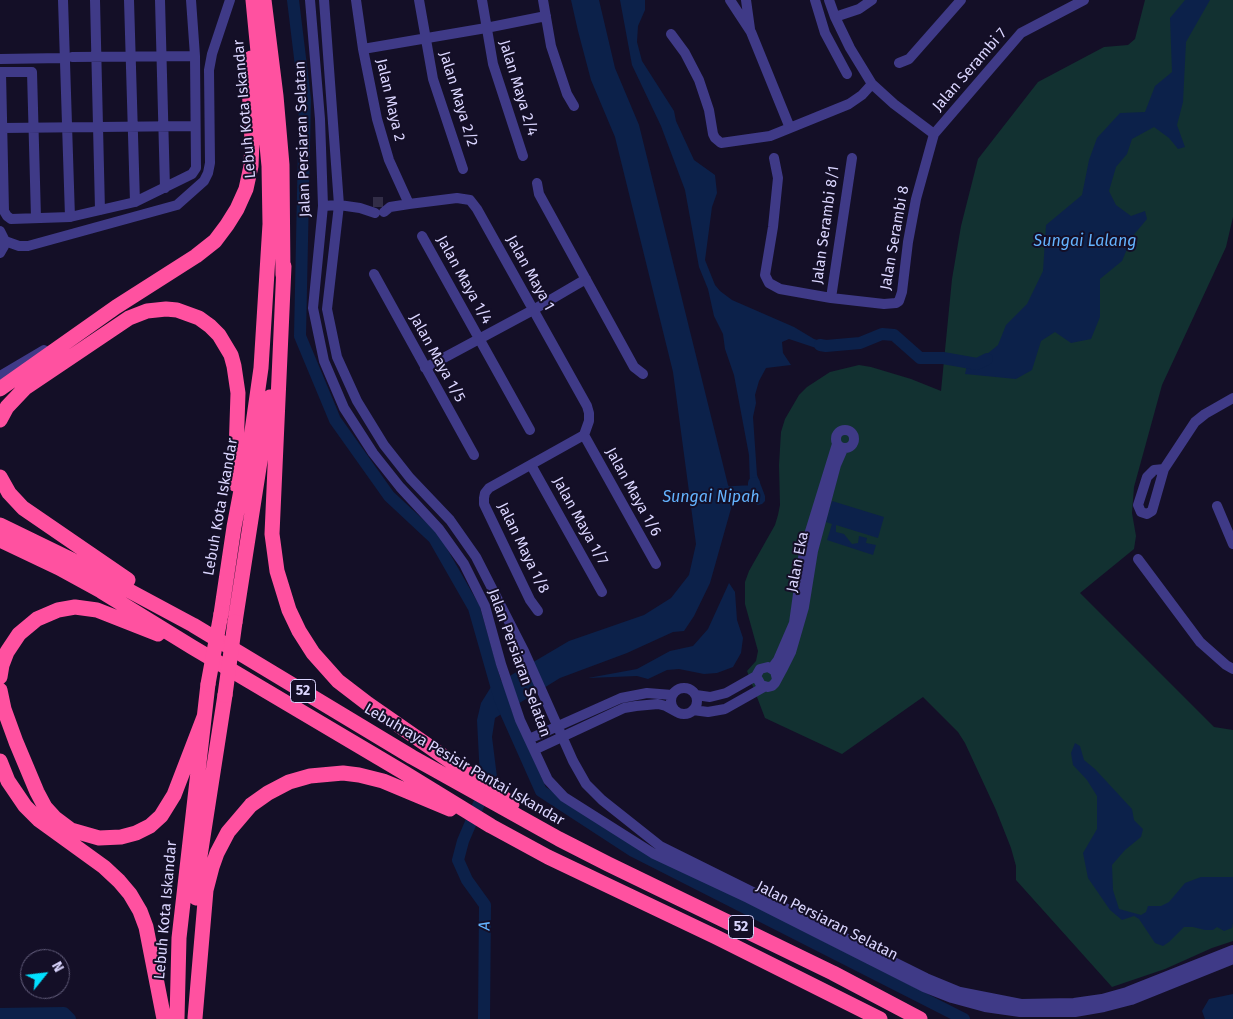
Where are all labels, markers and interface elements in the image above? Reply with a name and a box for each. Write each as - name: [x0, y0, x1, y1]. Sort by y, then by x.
- street label: Jalan Serambi 7: [929, 25, 1011, 115]
- street label: Jalan Maya 2/4: [495, 38, 541, 138]
- street label: Lebuh Kota Iskandar: [230, 39, 260, 179]
- street label: Jalan Maya 2/2: [435, 49, 481, 149]
- street label: Jalan Maya 2: [372, 57, 408, 143]
- street label: Jalan Persiaran Selatan: [291, 60, 315, 218]
- street label: Jalan Serambi 8/1: [809, 165, 843, 285]
- street label: Jalan Serambi 8: [877, 184, 913, 292]
- street label: Jalan Maya 1: [502, 232, 558, 314]
- water label: Sungai Lalang: [1034, 232, 1136, 252]
- street label: Jalan Maya 1/4: [432, 233, 496, 327]
- street label: Jalan Maya 1/5: [405, 311, 469, 405]
- street label: Lebuh Kota Iskandar: [200, 437, 242, 577]
- street label: Jalan Maya 1/6: [601, 445, 665, 539]
- street label: Jalan Maya 1/7: [548, 474, 612, 568]
- water label: Sungai Nipah: [662, 488, 760, 508]
- street label: Jalan Maya 1/8: [493, 500, 553, 596]
- street label: Jalan Eka: [783, 530, 813, 594]
- street label: Jalan Persiaran Selatan: [484, 586, 554, 740]
- road number: 52: [290, 679, 316, 702]
- street label: Lebuhraya Pesisir Pantai Iskandar: [361, 700, 567, 830]
- street label: Lebuh Kota Iskandar: [151, 840, 181, 980]
- street label: Jalan Persiaran Selatan: [753, 877, 901, 965]
- road number: 52: [728, 916, 754, 939]
- water label: A: [475, 921, 495, 931]
- north arrow: [20, 949, 70, 999]
- text: N: [48, 959, 67, 975]

